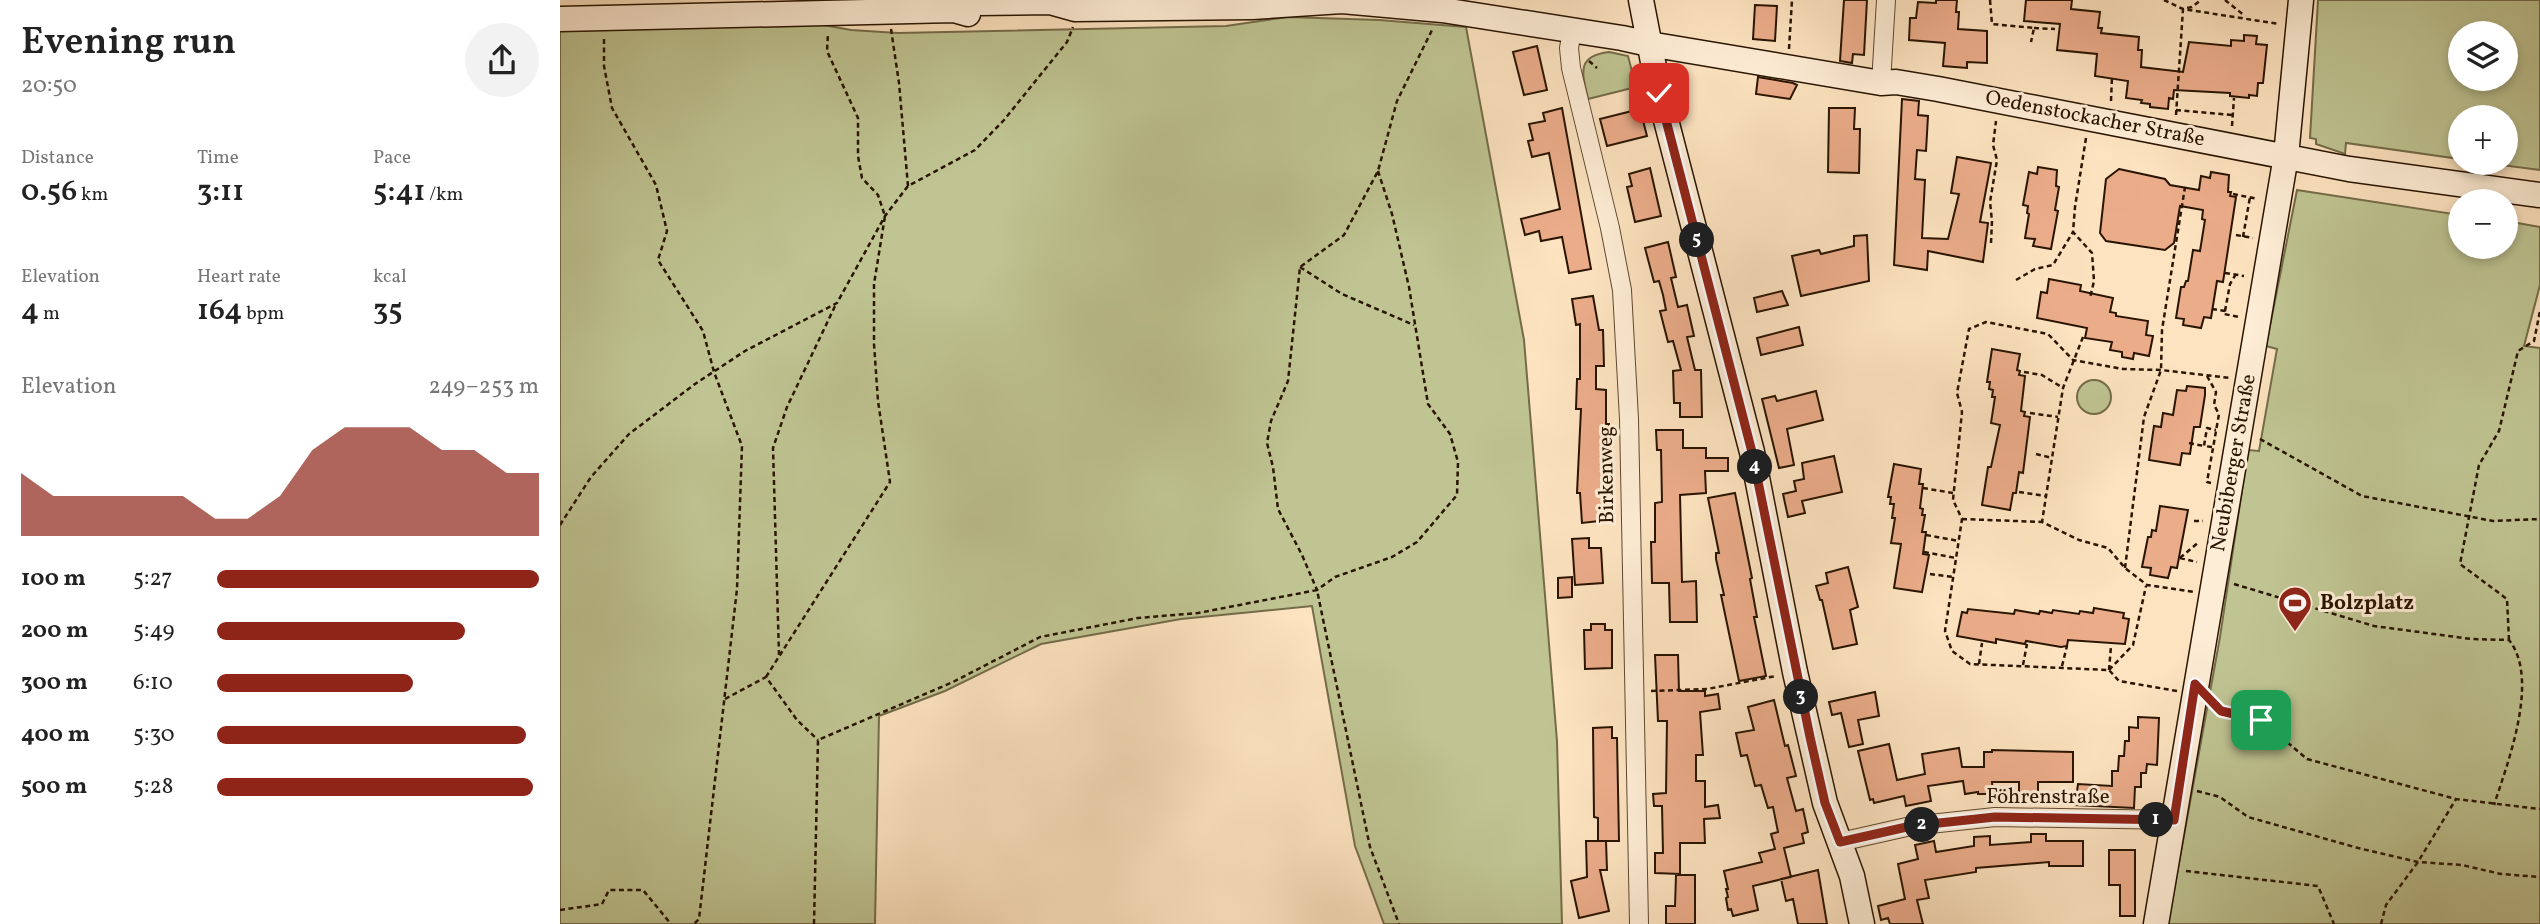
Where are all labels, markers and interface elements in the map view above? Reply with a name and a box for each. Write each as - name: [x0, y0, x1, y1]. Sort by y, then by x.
- text: Evening run: [21, 17, 236, 70]
- map controls: [2448, 21, 2518, 259]
- button: layers: [2448, 21, 2518, 91]
- button: share: [465, 23, 539, 97]
- pin: [1629, 63, 1689, 123]
- text: 20:50: [21, 70, 77, 102]
- icon: check: [1640, 74, 1678, 112]
- street label: Oedenstockacher Straße: [1983, 84, 2207, 154]
- button: +: [2448, 105, 2518, 175]
- text: Distance: [21, 145, 94, 171]
- text: Time: [197, 145, 239, 171]
- text: Pace: [373, 145, 411, 171]
- text: 0.56: [21, 171, 77, 213]
- text: 3:11: [197, 171, 244, 213]
- text: 5:41: [373, 171, 425, 213]
- text: km: [77, 182, 108, 208]
- text: /km: [425, 182, 463, 208]
- button: −: [2448, 189, 2518, 259]
- pin: 5: [1680, 222, 1714, 258]
- text: 5: [1692, 226, 1701, 252]
- text: Elevation: [21, 264, 100, 290]
- text: Heart rate: [197, 264, 281, 290]
- text: kcal: [373, 264, 407, 290]
- text: 4: [21, 290, 39, 332]
- text: 164: [197, 290, 242, 332]
- text: 35: [373, 290, 403, 332]
- text: m: [39, 301, 60, 327]
- text: bpm: [242, 301, 284, 327]
- text: Elevation: [21, 371, 117, 403]
- text: 249–253 m: [428, 371, 539, 403]
- street label: Neubiberger Straße: [2204, 372, 2264, 554]
- street label: Birkenweg: [1592, 426, 1622, 524]
- pin: 4: [1738, 449, 1772, 484]
- text: 4: [1749, 453, 1760, 479]
- text: 100 m: [21, 563, 86, 595]
- text: 5:27: [133, 563, 172, 595]
- sports icon: Bolzplatz: [2276, 584, 2314, 633]
- place label: Bolzplatz: [2320, 589, 2414, 618]
- text: 200 m: [21, 615, 88, 647]
- text: 5:49: [133, 615, 174, 647]
- text: 300 m: [21, 667, 88, 699]
- text: 6:10: [133, 667, 173, 699]
- pin: 3: [1784, 680, 1818, 714]
- text: 3: [1796, 683, 1805, 709]
- pin: [2231, 690, 2291, 750]
- icon: arrive: [2242, 701, 2280, 739]
- text: 400 m: [21, 719, 90, 751]
- text: 5:30: [133, 719, 175, 751]
- text: 500 m: [21, 771, 87, 803]
- text: 5:28: [133, 771, 174, 803]
- street label: Föhrenstraße: [1986, 783, 2110, 812]
- pin: 1: [2138, 802, 2174, 838]
- text: 1: [2152, 806, 2159, 832]
- pin: 2: [1904, 808, 1940, 842]
- text: 2: [1917, 811, 1926, 837]

